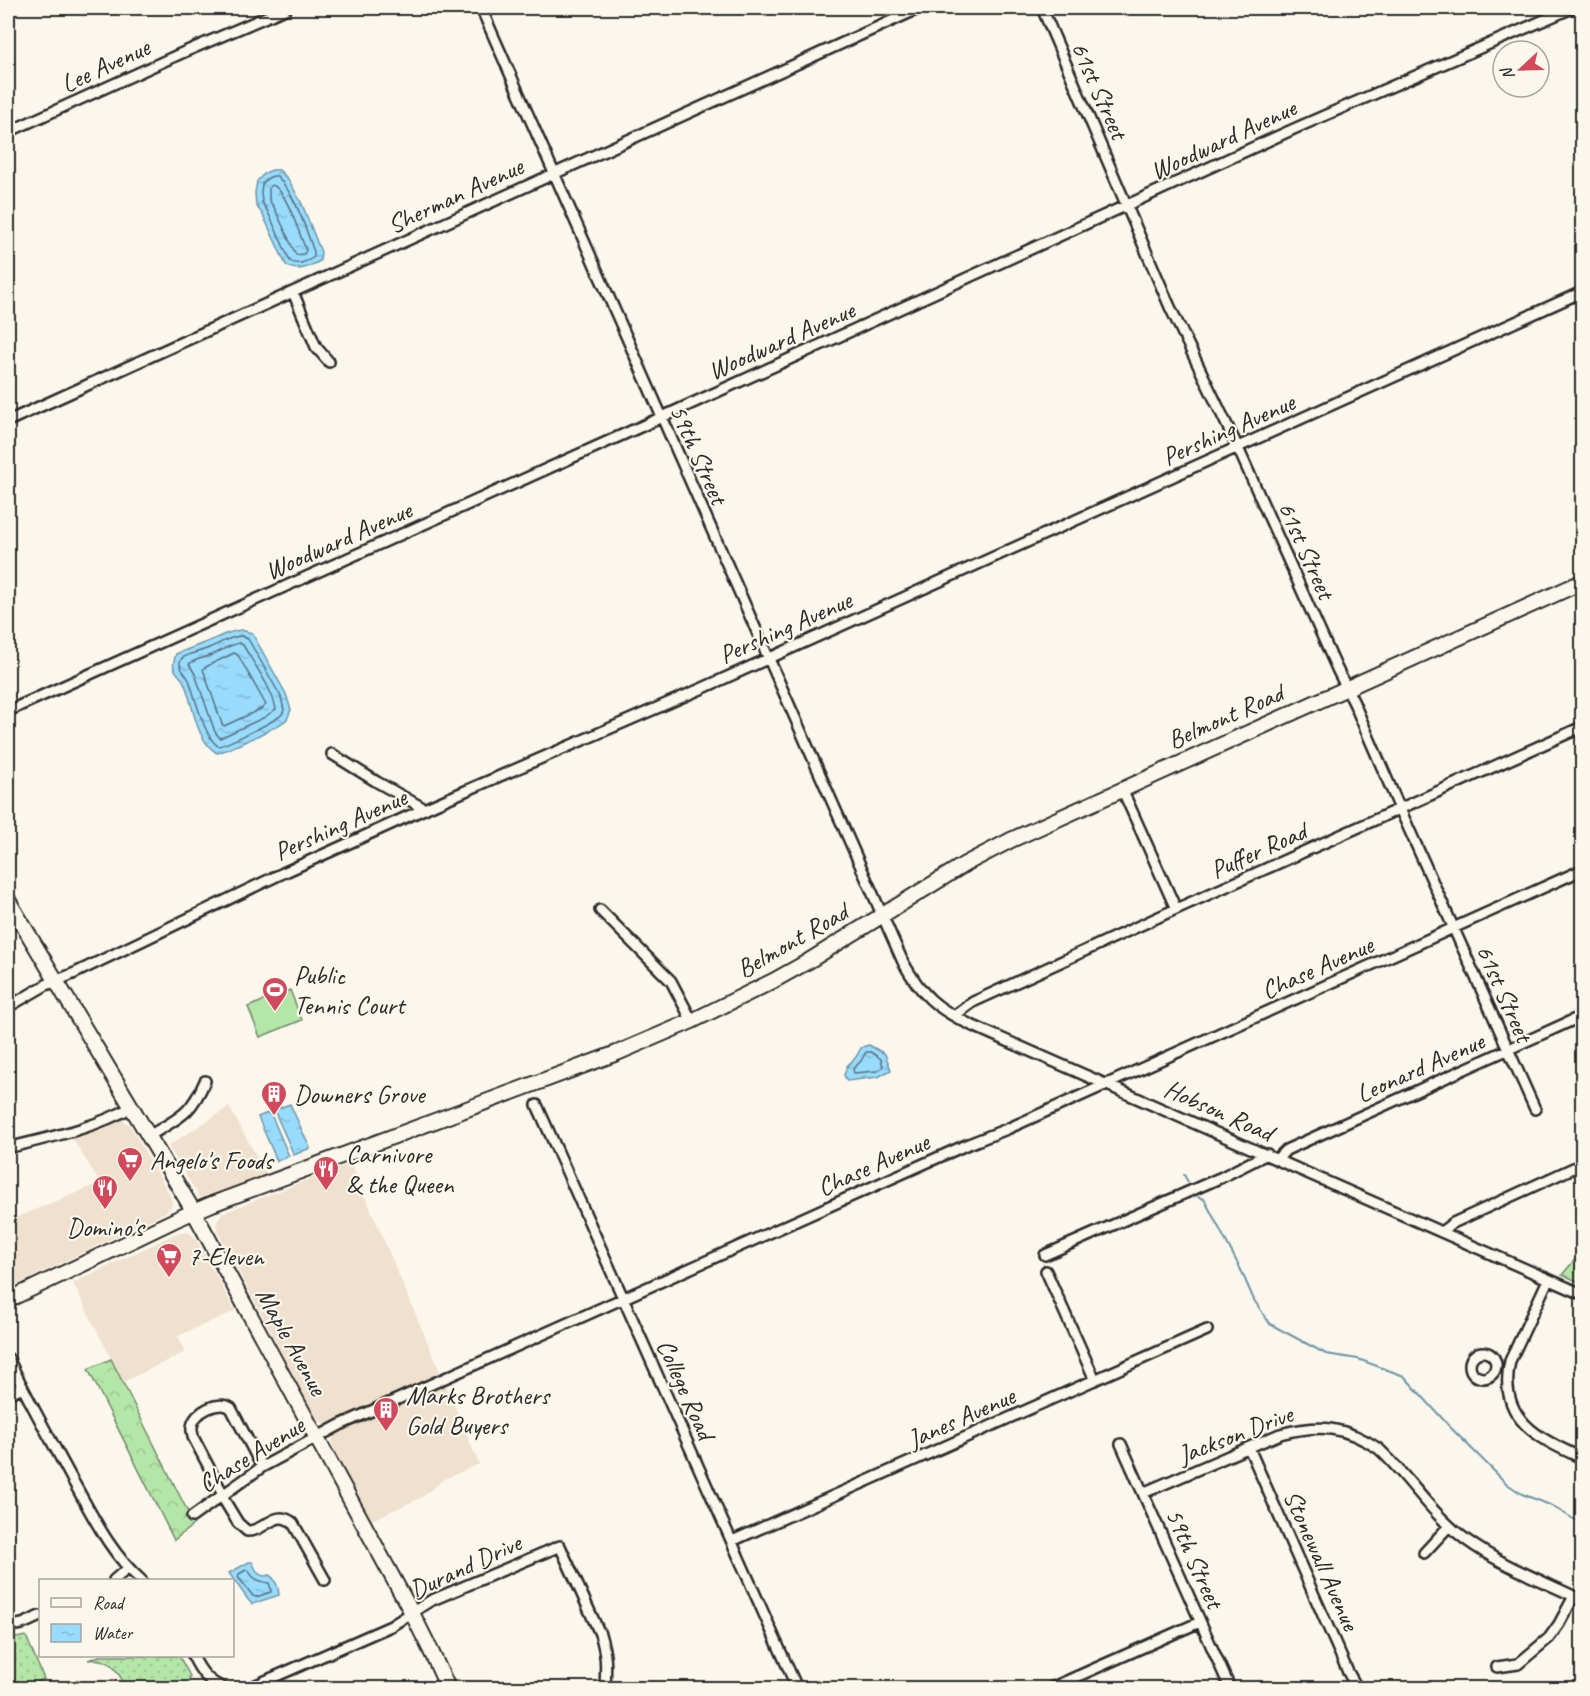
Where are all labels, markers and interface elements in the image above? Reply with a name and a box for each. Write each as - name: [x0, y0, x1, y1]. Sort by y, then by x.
- street label: Lee Avenue: [56, 30, 156, 100]
- street label: 61st Street: [1063, 36, 1137, 146]
- north arrow: [1491, 39, 1551, 99]
- text: N: [1496, 63, 1519, 83]
- street label: Woodward Avenue: [1145, 91, 1303, 188]
- street label: Sherman Avenue: [382, 149, 530, 241]
- street label: Woodward Avenue: [703, 293, 861, 387]
- street label: Pershing Avenue: [1157, 385, 1301, 473]
- street label: 59th Street: [662, 399, 736, 512]
- street label: Woodward Avenue: [260, 493, 418, 587]
- street label: 61st Street: [1270, 496, 1344, 606]
- street label: Pershing Avenue: [714, 583, 858, 671]
- street label: Belmont Road: [1162, 675, 1291, 757]
- street label: Pershing Avenue: [269, 780, 413, 868]
- street label: Puffer Road: [1205, 813, 1315, 886]
- street label: Belmont Road: [731, 894, 857, 985]
- street label: Chase Avenue: [1256, 928, 1380, 1007]
- street label: 61st Street: [1468, 939, 1542, 1049]
- place label: Public Tennis Court: [294, 959, 407, 1022]
- sports icon: Public Tennis Court: [260, 975, 290, 1013]
- street label: Leonard Avenue: [1351, 1024, 1491, 1110]
- street label: Hobson Road: [1159, 1072, 1282, 1151]
- place label: Downers Grove: [294, 1078, 427, 1111]
- building icon: Downers Grove: [259, 1079, 289, 1117]
- street label: Chase Avenue: [812, 1125, 936, 1204]
- place label: Carnivore & the Queen: [346, 1138, 455, 1201]
- place label: Angelo's Foods: [150, 1144, 275, 1177]
- supermarket icon: Angelo's Foods: [115, 1145, 145, 1183]
- restaurant icon: Carnivore & the Queen: [311, 1154, 341, 1192]
- restaurant icon: Domino's: [90, 1173, 120, 1211]
- place label: Domino's: [67, 1211, 145, 1244]
- place label: 7-Eleven: [188, 1240, 265, 1273]
- supermarket icon: 7-Eleven: [154, 1241, 184, 1279]
- street label: Maple Avenue: [248, 1281, 336, 1402]
- street label: College Road: [649, 1334, 724, 1448]
- place label: Marks Brothers Gold Buyers: [406, 1379, 551, 1442]
- street label: Janes Avenue: [901, 1379, 1021, 1457]
- building icon: Marks Brothers Gold Buyers: [371, 1395, 401, 1433]
- street label: Jackson Drive: [1171, 1397, 1300, 1472]
- street label: Chase Avenue: [192, 1408, 312, 1500]
- street label: Stonewall Avenue: [1276, 1485, 1368, 1637]
- street label: 59th Street: [1158, 1503, 1232, 1616]
- street label: Durand Drive: [404, 1525, 529, 1607]
- legend: [39, 1579, 234, 1657]
- text: Road: [93, 1592, 126, 1614]
- text: Water: [93, 1622, 134, 1644]

